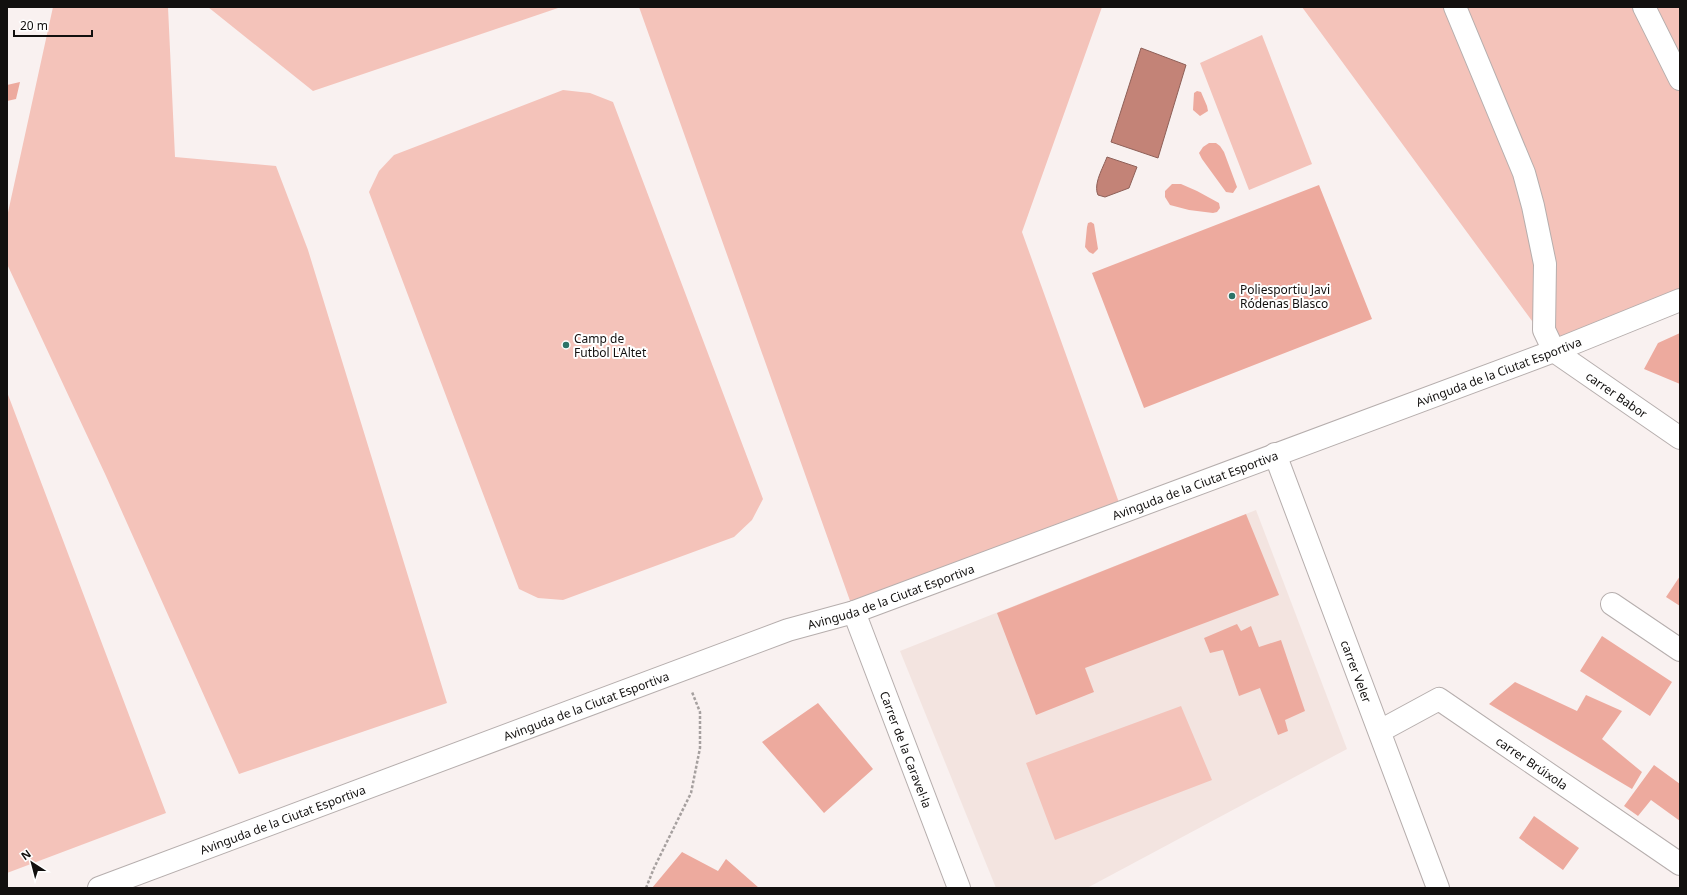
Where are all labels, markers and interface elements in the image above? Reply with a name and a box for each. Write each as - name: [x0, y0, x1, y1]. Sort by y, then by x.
- scale bar: [14, 12, 92, 38]
- text: 20 m: [20, 17, 48, 34]
- place label: Poliesportiu Javi Ródenas Blasco: [1240, 281, 1330, 312]
- marker: Poliesportiu Javi Ródenas Blasco: [1227, 291, 1237, 301]
- place label: Camp de Futbol L'Altet: [574, 330, 647, 361]
- street label: Avinguda de la Ciutat Esportiva: [1413, 332, 1584, 410]
- marker: Camp de Futbol L'Altet: [561, 340, 571, 350]
- street label: carrer Babor: [1583, 367, 1651, 422]
- street label: Avinguda de la Ciutat Esportiva: [1110, 446, 1280, 524]
- street label: Avinguda de la Ciutat Esportiva: [805, 559, 977, 633]
- street label: carrer Veler: [1337, 637, 1376, 705]
- street label: Avinguda de la Ciutat Esportiva: [501, 667, 671, 744]
- street label: Carrer de la Caravel·la: [876, 688, 936, 810]
- street label: carrer Brúixola: [1493, 732, 1571, 793]
- street label: Avinguda de la Ciutat Esportiva: [197, 781, 368, 858]
- north arrow: [12, 843, 52, 883]
- text: N: [18, 846, 34, 863]

